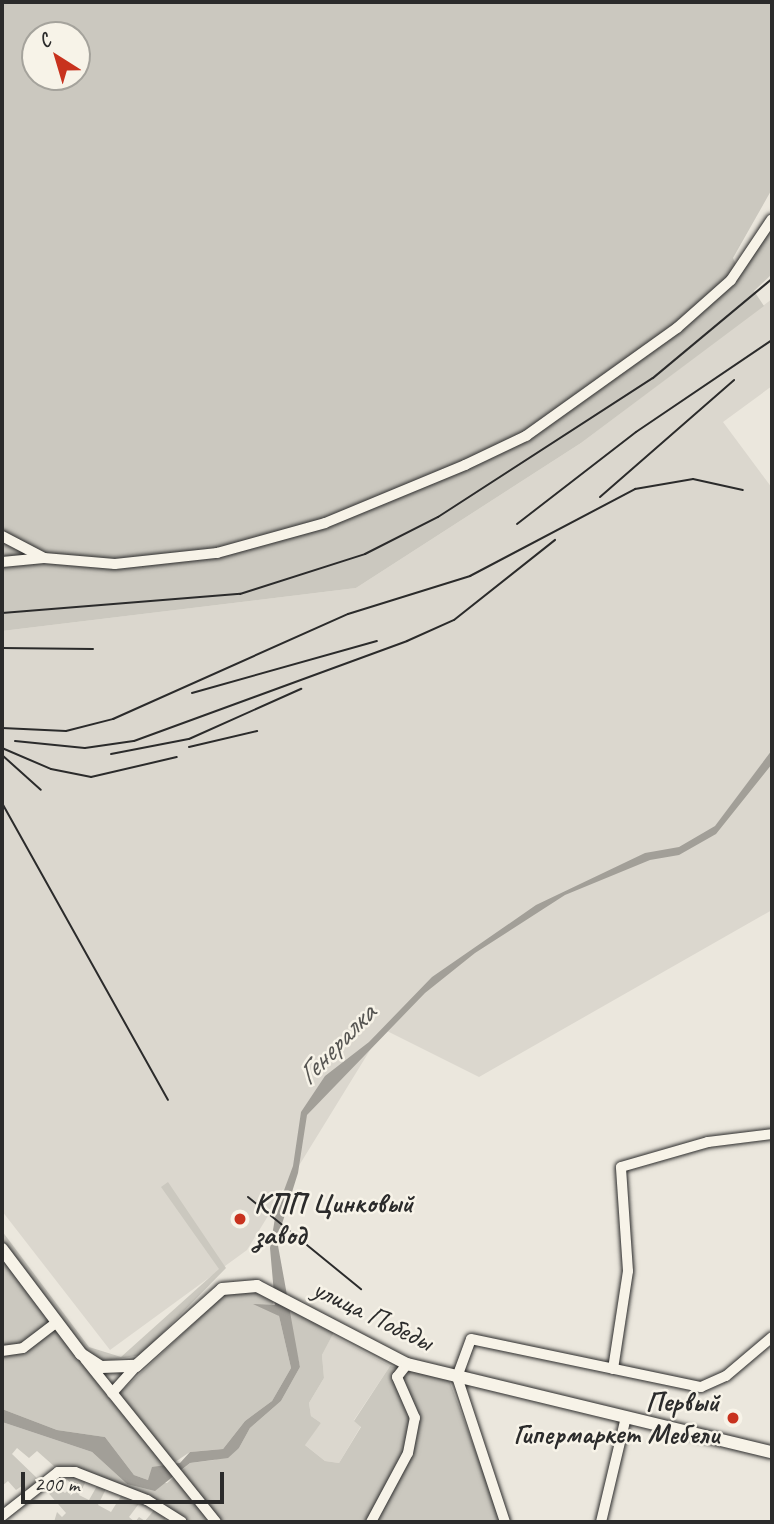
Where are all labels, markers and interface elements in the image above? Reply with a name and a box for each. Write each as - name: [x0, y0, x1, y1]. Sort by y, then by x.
- north arrow: [21, 21, 91, 91]
- text: С: [34, 28, 56, 53]
- water label: Генералка: [289, 996, 383, 1092]
- place label: КПП Цинковый завод: [254, 1186, 413, 1252]
- marker: КПП Цинковый завод: [232, 1211, 248, 1227]
- street label: улица Победы: [308, 1272, 438, 1358]
- place label: Первый Гипермаркет Мебели: [514, 1385, 719, 1451]
- marker: Первый Гипермаркет Мебели: [725, 1410, 741, 1426]
- scale bar: [24, 1458, 228, 1502]
- text: 200 m: [34, 1471, 79, 1497]

